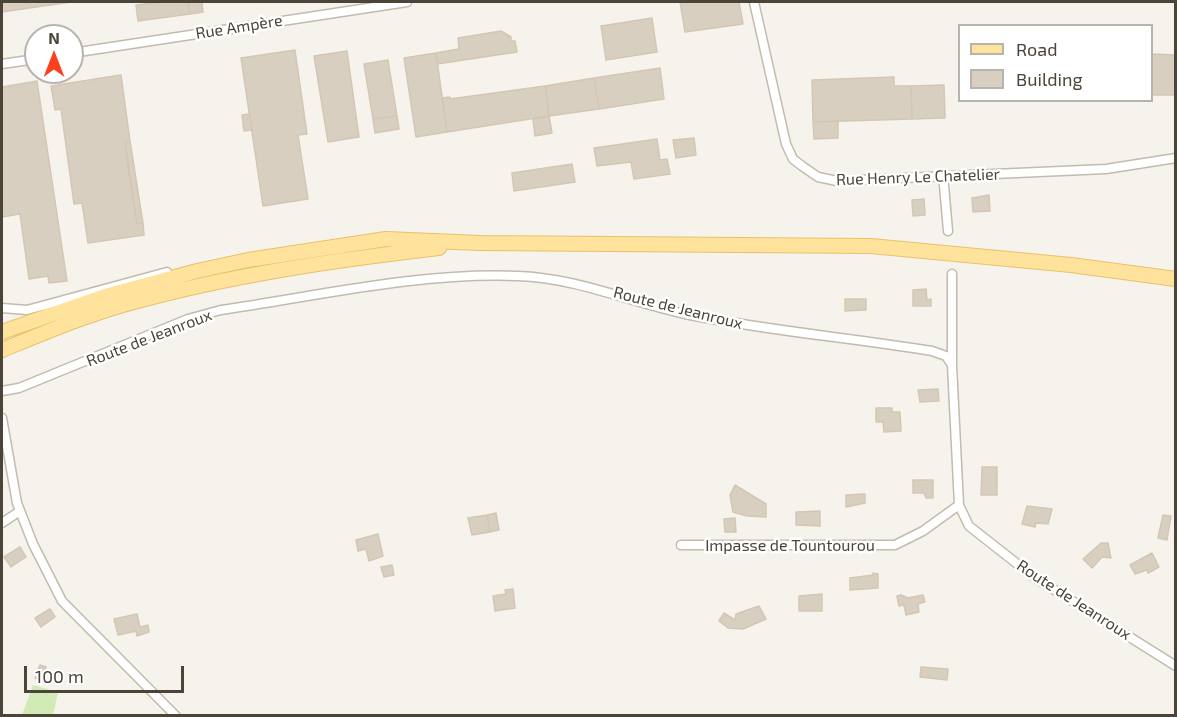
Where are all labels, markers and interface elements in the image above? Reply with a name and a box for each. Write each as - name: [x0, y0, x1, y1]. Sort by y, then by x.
- street label: Rue Ampère: [194, 11, 284, 43]
- north arrow: [24, 24, 84, 84]
- legend: [958, 24, 1153, 102]
- text: N: [48, 28, 60, 47]
- text: Road: [1016, 38, 1057, 60]
- text: Building: [1016, 68, 1083, 90]
- street label: Rue Henry Le Chatelier: [836, 165, 1000, 189]
- street label: Route de Jeanroux: [611, 283, 745, 333]
- street label: Route de Jeanroux: [84, 305, 214, 371]
- street label: Impasse de Tountourou: [705, 536, 875, 556]
- street label: Route de Jeanroux: [1013, 556, 1135, 644]
- scale bar: [27, 654, 188, 692]
- text: 100 m: [35, 665, 84, 687]

